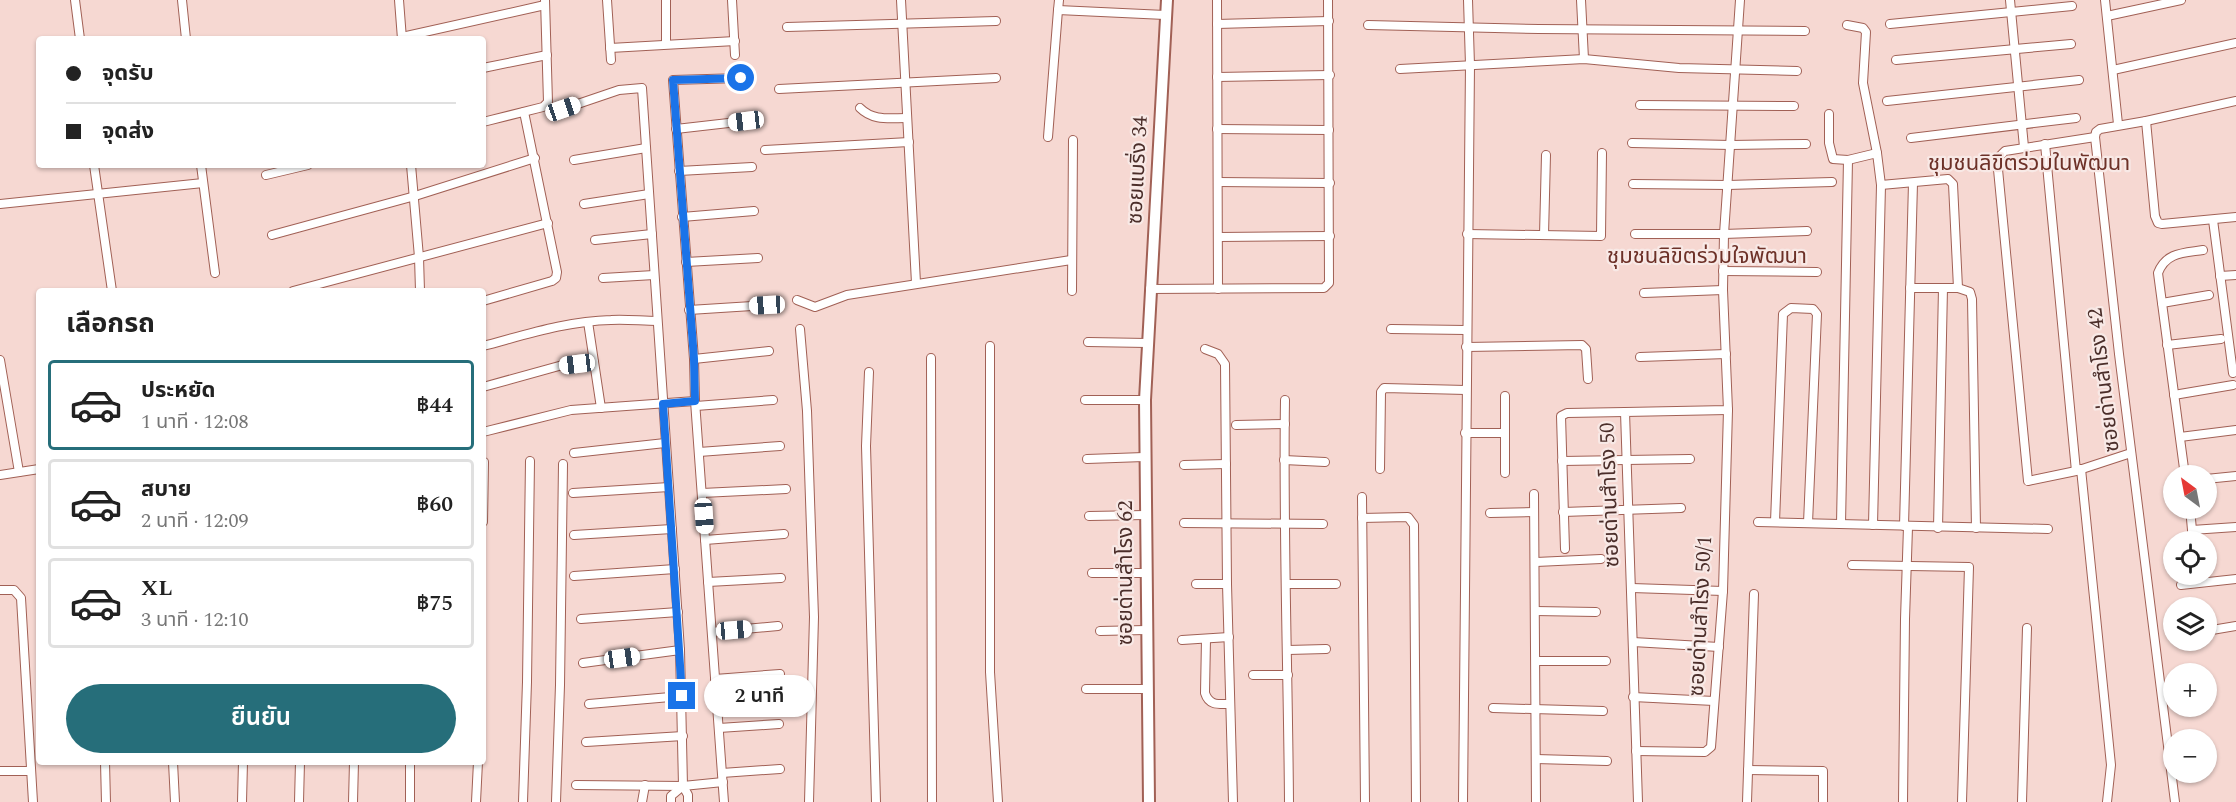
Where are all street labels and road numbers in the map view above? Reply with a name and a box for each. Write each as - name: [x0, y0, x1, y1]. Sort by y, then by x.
- street label: ซอยแบริ่ง 34: [1119, 115, 1157, 225]
- street label: ซอยด่านสำโรง 42: [2079, 306, 2129, 454]
- street label: ซอยด่านสำโรง 50: [1591, 422, 1629, 568]
- street label: ซอยด่านสำโรง 62: [1110, 500, 1142, 646]
- street label: ซอยด่านสำโรง 50/1: [1681, 535, 1721, 697]

